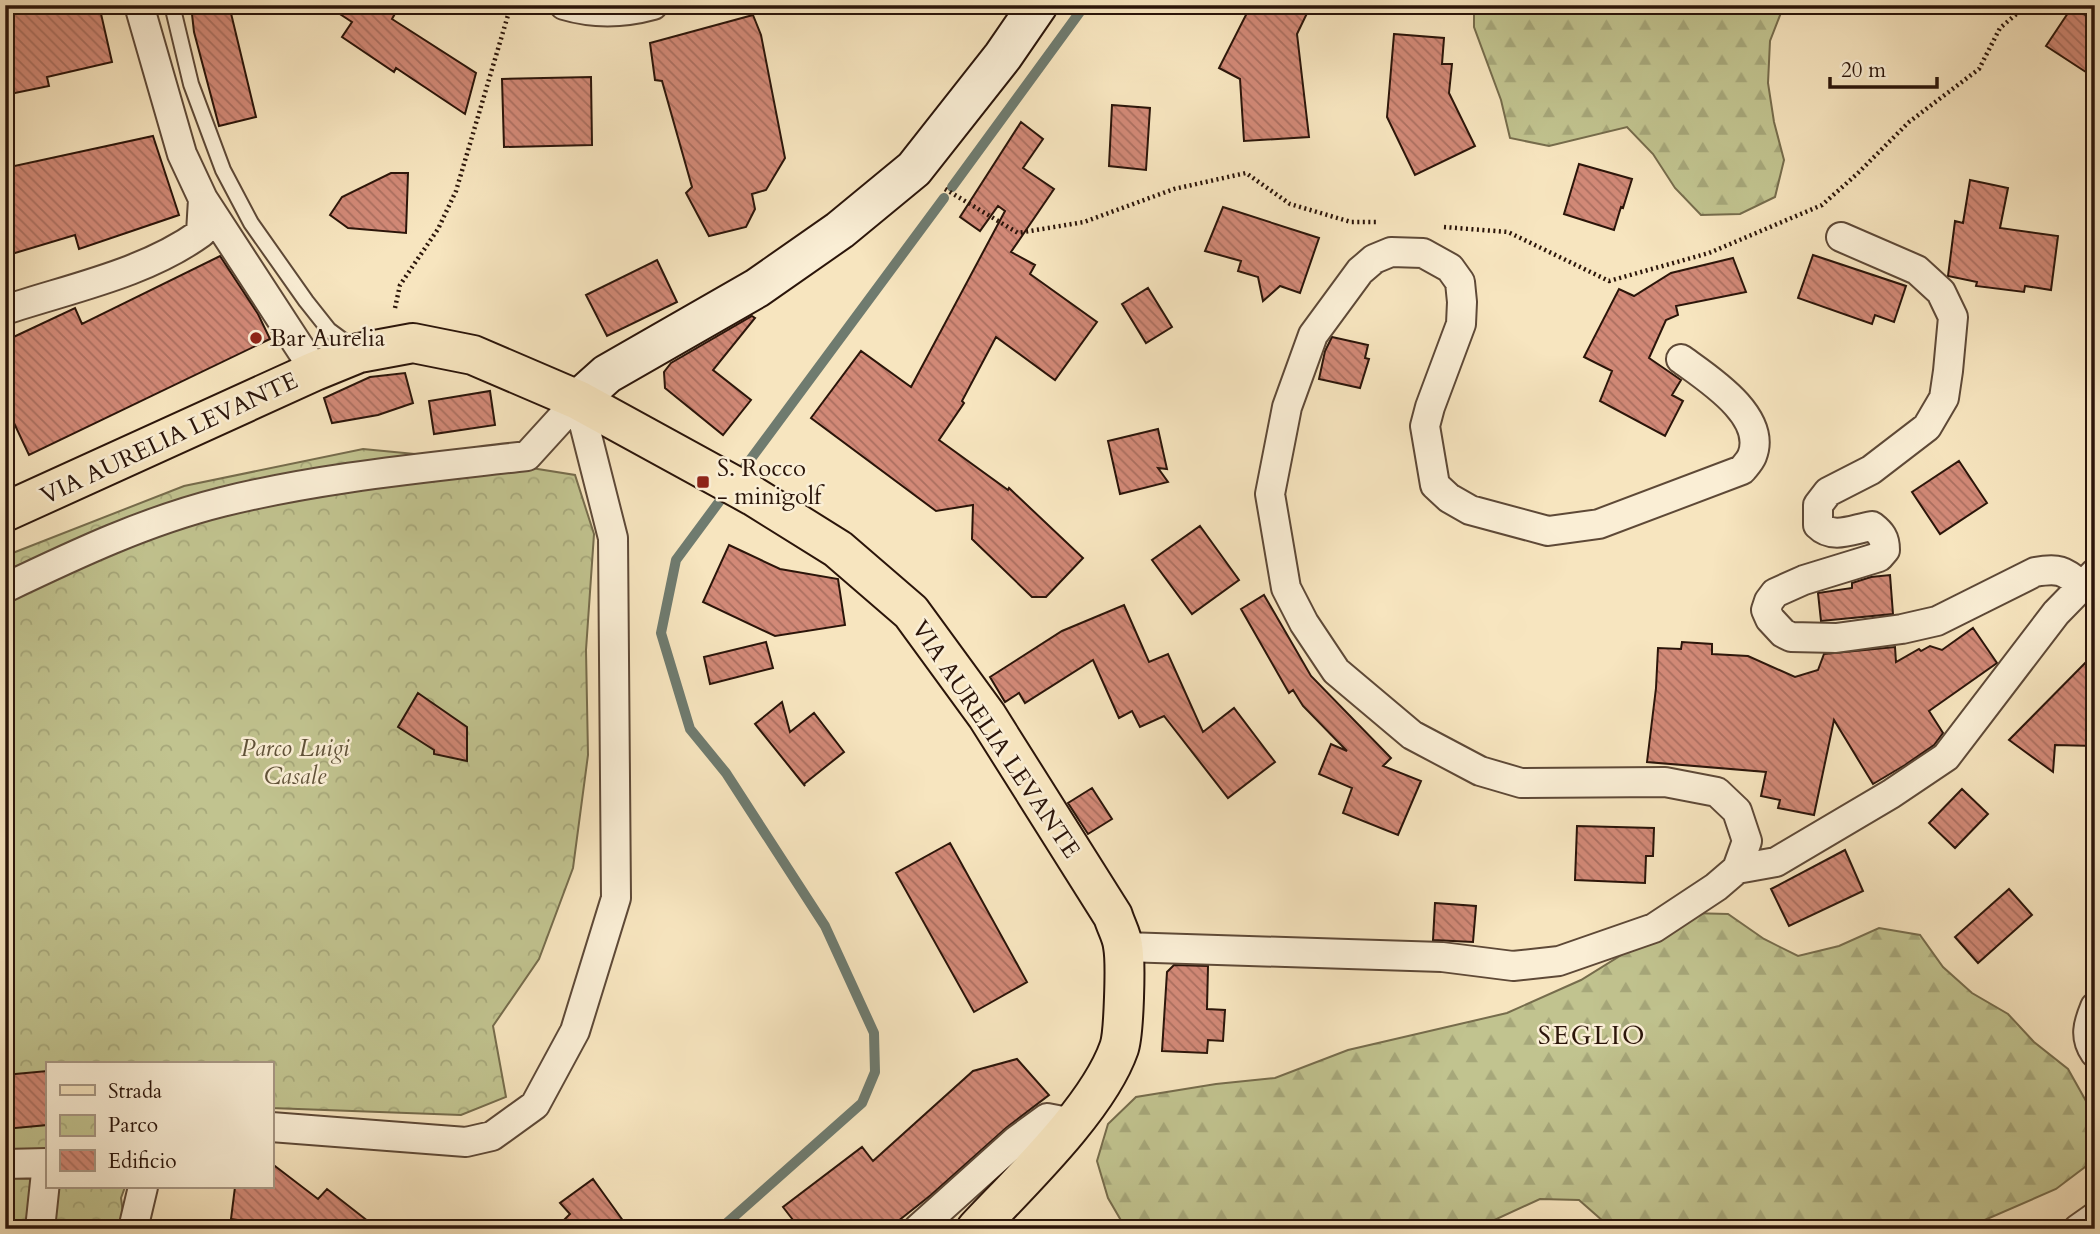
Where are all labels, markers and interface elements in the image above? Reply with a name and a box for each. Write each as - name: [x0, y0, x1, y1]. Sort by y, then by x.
- scale bar: [1830, 46, 1937, 90]
- text: 20 m: [1841, 56, 1886, 85]
- place label: Bar Aurelia: [270, 322, 386, 355]
- marker: Bar Aurelia: [248, 330, 264, 346]
- street label: VIA AURELIA LEVANTE: [35, 364, 303, 513]
- place label: S. Rocco - minigolf: [717, 452, 825, 513]
- marker: S. Rocco - minigolf: [695, 474, 711, 490]
- street label: VIA AURELIA LEVANTE: [903, 614, 1088, 865]
- park label: Parco Luigi Casale: [241, 732, 350, 793]
- district label: SEGLIO: [1538, 1018, 1646, 1053]
- legend: [46, 1062, 273, 1188]
- text: Strada: [108, 1077, 162, 1106]
- text: Parco: [108, 1111, 158, 1140]
- text: Edificio: [108, 1147, 177, 1176]

